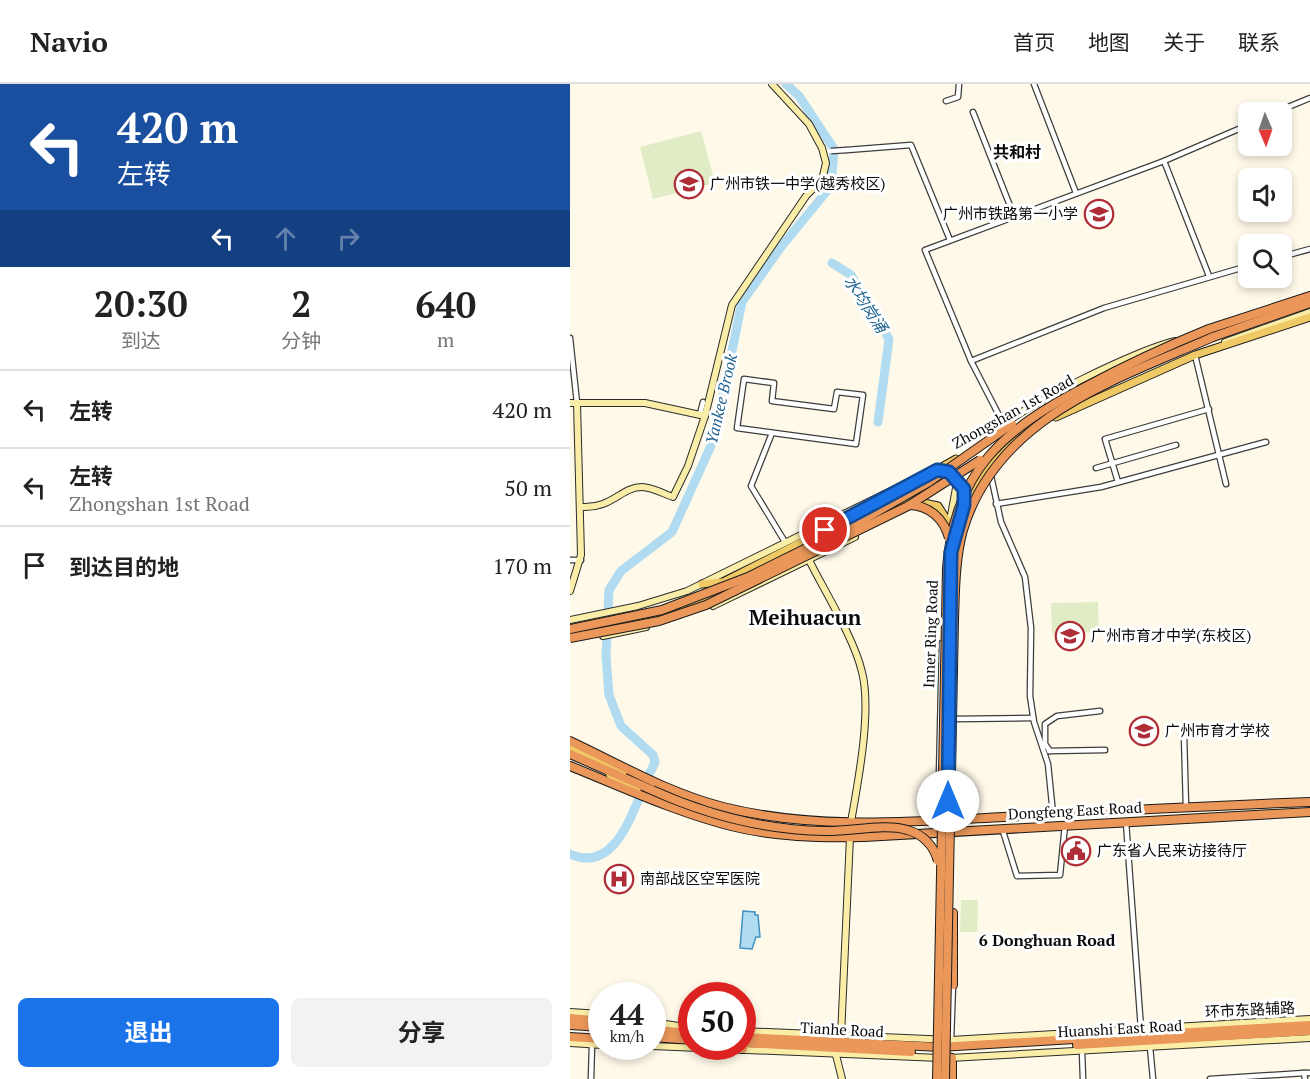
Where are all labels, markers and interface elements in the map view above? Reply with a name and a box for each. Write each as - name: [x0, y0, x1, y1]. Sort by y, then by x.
- text: Navio: [30, 23, 108, 60]
- text: 首页: [1013, 28, 1055, 56]
- text: 地图: [1088, 28, 1130, 56]
- text: 关于: [1163, 28, 1205, 56]
- text: 联系: [1238, 28, 1280, 56]
- text: 420 m: [117, 99, 238, 155]
- north arrow: [1238, 102, 1292, 156]
- map controls: [1238, 102, 1292, 288]
- icon: left: [18, 108, 96, 186]
- district label: 共和村: [993, 141, 1041, 163]
- text: 左转: [117, 156, 171, 192]
- school or university icon: 广州市铁一中学(越秀校区): [673, 168, 705, 200]
- button: sound: [1238, 168, 1292, 222]
- place label: 广州市铁一中学(越秀校区): [710, 173, 885, 193]
- school or university icon: 广州市铁路第一小学: [1083, 198, 1115, 230]
- place label: 广州市铁路第一小学: [943, 203, 1078, 223]
- icon: left: [206, 222, 239, 255]
- icon: ahead: [269, 222, 302, 255]
- icon: right: [332, 222, 365, 255]
- button: search: [1238, 234, 1292, 288]
- water label: 水均岗涌: [839, 271, 894, 338]
- text: 20:30: [94, 280, 188, 327]
- text: 2: [291, 280, 312, 327]
- text: 640: [415, 281, 476, 328]
- text: m: [437, 326, 454, 353]
- text: 到达: [121, 327, 161, 354]
- text: 分钟: [281, 327, 321, 354]
- water label: Yankee Brook: [700, 351, 742, 446]
- street label: Zhongshan 1st Road: [948, 369, 1077, 453]
- icon: left: [18, 393, 51, 426]
- text: 420 m: [492, 395, 552, 424]
- text: 左转: [69, 396, 113, 425]
- text: 左转: [69, 461, 113, 490]
- icon: left: [18, 471, 51, 504]
- text: 50 m: [504, 473, 552, 502]
- text: Zhongshan 1st Road: [69, 490, 250, 517]
- pin: [799, 504, 850, 555]
- icon: arrive: [808, 513, 841, 546]
- icon: arrive: [18, 549, 51, 582]
- text: 170 m: [492, 551, 552, 580]
- text: 到达目的地: [69, 552, 179, 581]
- street label: Inner Ring Road: [918, 580, 942, 688]
- district label: Meihuacun: [749, 603, 862, 631]
- school or university icon: 广州市育才中学(东校区): [1054, 620, 1086, 652]
- place label: 广州市育才中学(东校区): [1091, 625, 1251, 645]
- school or university icon: 广州市育才学校: [1128, 715, 1160, 747]
- place label: 广州市育才学校: [1165, 720, 1270, 740]
- position arrow: [916, 769, 980, 833]
- street label: Dongfeng East Road: [1007, 797, 1142, 823]
- public building icon: 广东省人民来访接待厅: [1060, 835, 1092, 867]
- place label: 广东省人民来访接待厅: [1097, 840, 1247, 860]
- hospital icon: 南部战区空军医院: [603, 863, 635, 895]
- place label: 南部战区空军医院: [640, 868, 760, 888]
- district label: 6 Donghuan Road: [979, 929, 1116, 951]
- speed limit sign: 50: [678, 982, 756, 1060]
- text: 44: [610, 994, 644, 1034]
- street label: 环市东路辅路: [1204, 997, 1295, 1021]
- button: 退出: [18, 998, 279, 1067]
- button: 分享: [291, 998, 552, 1067]
- street label: Huanshi East Road: [1057, 1015, 1183, 1041]
- street label: Tianhe Road: [800, 1017, 884, 1041]
- text: km/h: [610, 1026, 644, 1046]

